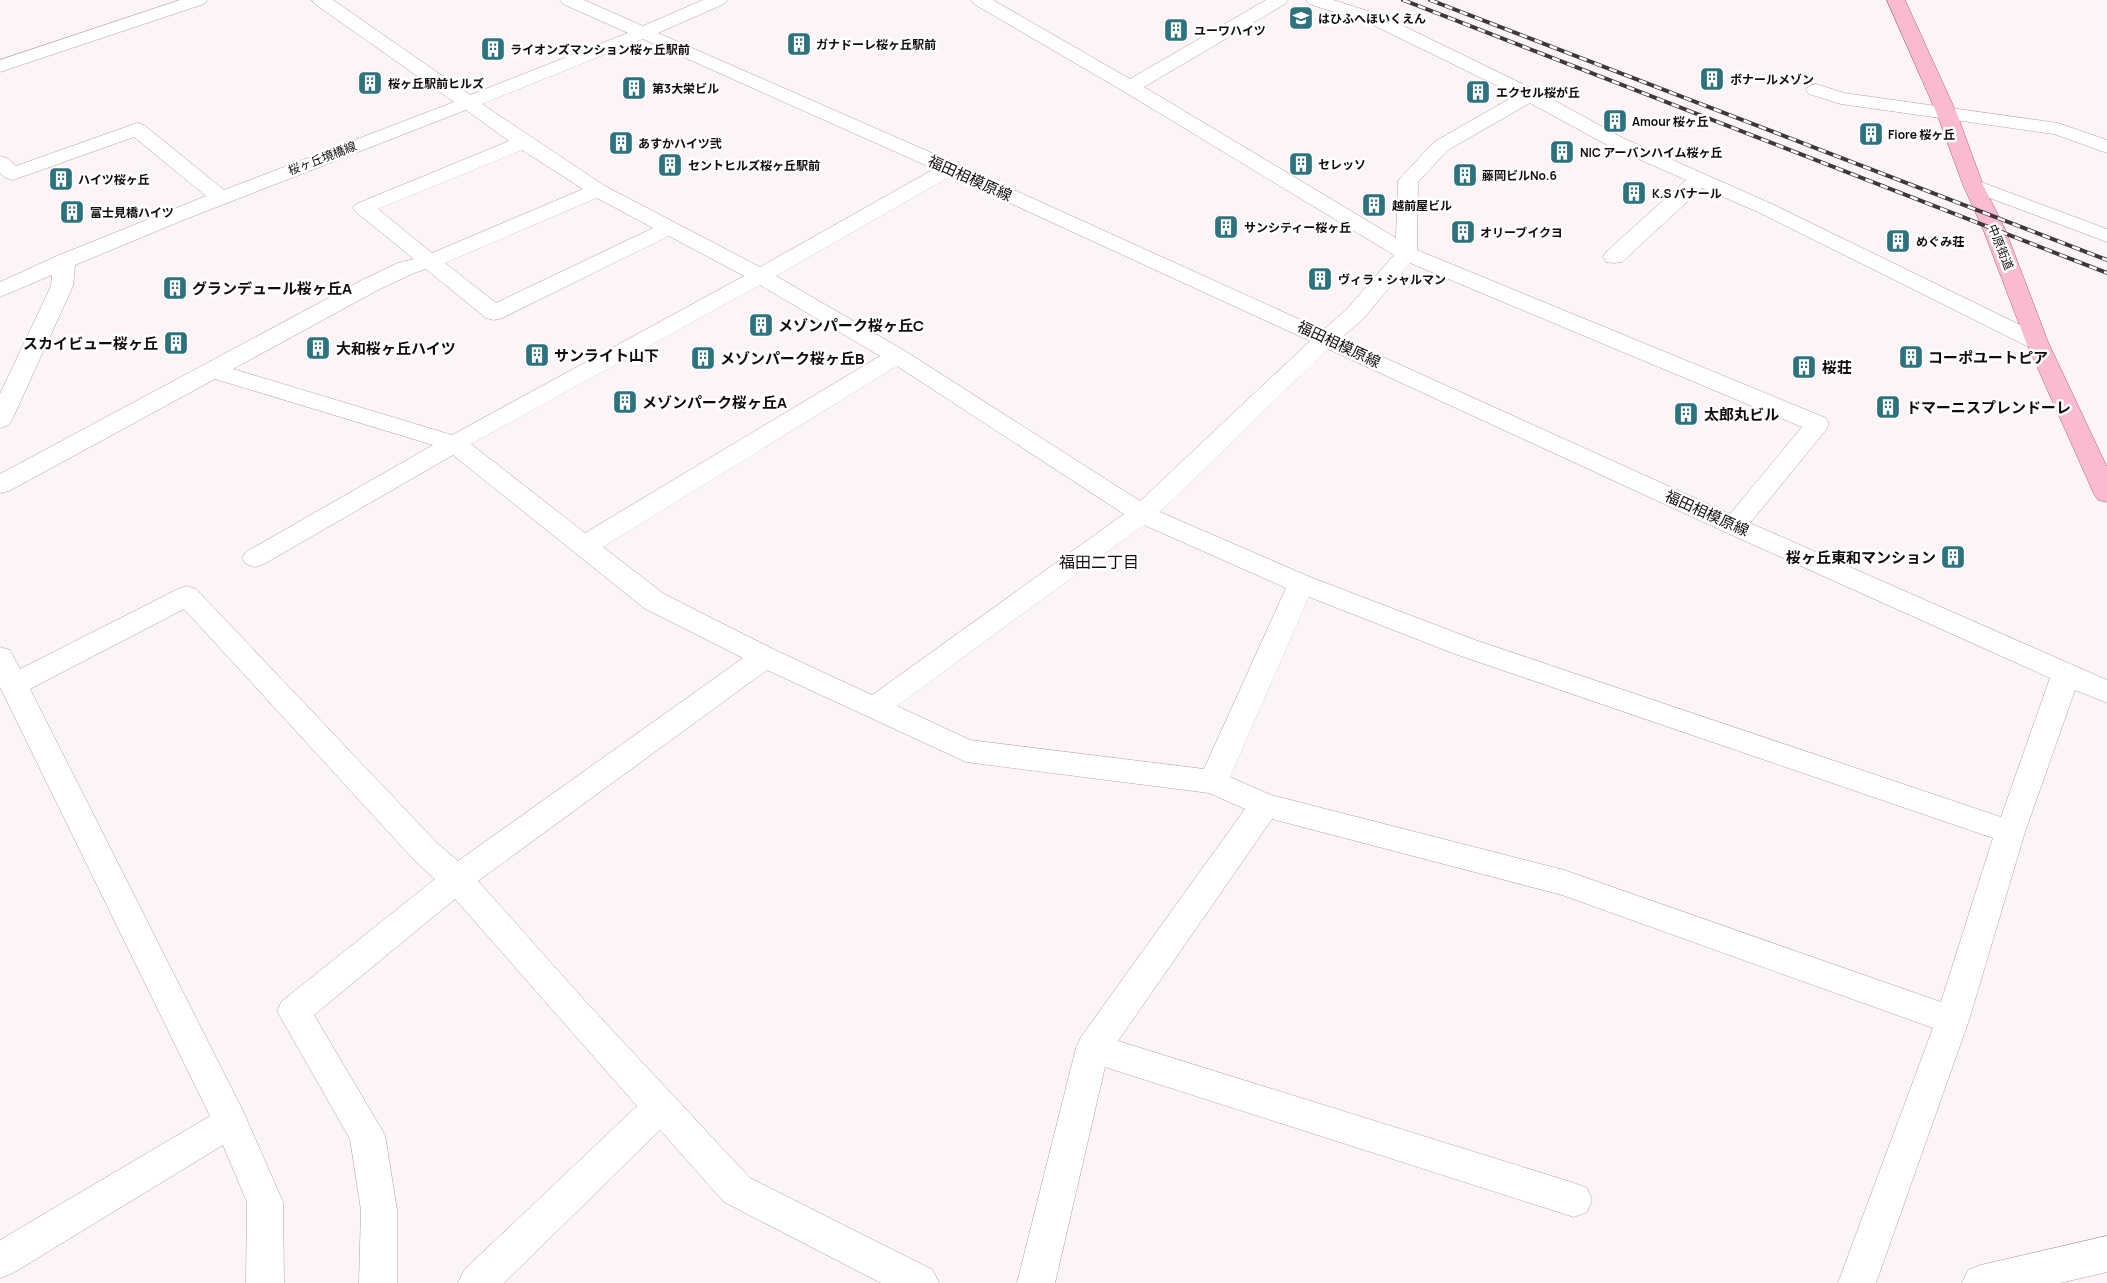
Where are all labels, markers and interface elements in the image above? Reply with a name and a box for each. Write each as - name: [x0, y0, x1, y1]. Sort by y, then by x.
- school or university icon: はひふへほいくえん: [1288, 5, 1314, 31]
- place label: はひふへほいくえん: [1318, 10, 1426, 27]
- building icon: ユーワハイツ: [1163, 17, 1189, 43]
- place label: ユーワハイツ: [1194, 22, 1266, 39]
- building icon: ガナドーレ桜ヶ丘駅前: [786, 31, 812, 57]
- building icon: ライオンズマンション桜ヶ丘駅前: [480, 36, 506, 62]
- place label: ガナドーレ桜ヶ丘駅前: [816, 36, 936, 53]
- place label: ライオンズマンション桜ヶ丘駅前: [510, 41, 690, 58]
- building icon: ボナールメゾン: [1699, 66, 1725, 92]
- building icon: 桜ヶ丘駅前ヒルズ: [357, 70, 383, 96]
- place label: ボナールメゾン: [1730, 71, 1814, 88]
- place label: 桜ヶ丘駅前ヒルズ: [388, 75, 484, 92]
- building icon: 第3大栄ビル: [621, 75, 647, 101]
- building icon: エクセル桜が丘: [1465, 79, 1491, 105]
- place label: 第3大栄ビル: [652, 80, 719, 97]
- place label: エクセル桜が丘: [1496, 84, 1580, 101]
- building icon: Amour 桜ヶ丘: [1602, 108, 1628, 134]
- place label: Amour 桜ヶ丘: [1632, 113, 1709, 130]
- building icon: Fiore 桜ヶ丘: [1858, 121, 1884, 147]
- place label: Fiore 桜ヶ丘: [1888, 126, 1955, 143]
- building icon: あすかハイツ弐: [608, 130, 634, 156]
- place label: あすかハイツ弐: [638, 135, 722, 152]
- street label: 桜ヶ丘境橋線: [285, 137, 359, 179]
- building icon: NIC アーバンハイム桜ヶ丘: [1549, 139, 1575, 165]
- place label: NIC アーバンハイム桜ヶ丘: [1580, 144, 1723, 161]
- street label: 福田相模原線: [925, 150, 1015, 206]
- building icon: セレッソ: [1288, 151, 1314, 177]
- building icon: セントヒルズ桜ヶ丘駅前: [657, 152, 683, 178]
- place label: セレッソ: [1318, 156, 1366, 173]
- place label: セントヒルズ桜ヶ丘駅前: [688, 157, 820, 174]
- building icon: 藤岡ビルNo.6: [1452, 162, 1478, 188]
- building icon: ハイツ桜ヶ丘: [48, 166, 74, 192]
- place label: 藤岡ビルNo.6: [1482, 167, 1557, 184]
- place label: ハイツ桜ヶ丘: [78, 171, 150, 188]
- building icon: K.S バナール: [1621, 180, 1647, 206]
- place label: K.S バナール: [1652, 185, 1722, 202]
- building icon: 越前屋ビル: [1361, 192, 1387, 218]
- place label: 越前屋ビル: [1392, 197, 1452, 214]
- building icon: 富士見橋ハイツ: [59, 199, 85, 225]
- place label: 富士見橋ハイツ: [90, 204, 174, 221]
- building icon: サンシティー桜ヶ丘: [1213, 214, 1239, 240]
- place label: サンシティー桜ヶ丘: [1244, 219, 1351, 236]
- building icon: オリーブイクヨ: [1450, 219, 1476, 245]
- street label: 中原街道: [1984, 222, 2018, 272]
- place label: オリーブイクヨ: [1480, 224, 1563, 241]
- building icon: めぐみ荘: [1885, 228, 1911, 254]
- place label: めぐみ荘: [1916, 233, 1964, 250]
- building icon: ヴィラ・シャルマン: [1307, 266, 1333, 292]
- place label: ヴィラ・シャルマン: [1338, 271, 1446, 288]
- building icon: グランデュール桜ヶ丘A: [162, 275, 188, 301]
- place label: グランデュール桜ヶ丘A: [192, 278, 352, 299]
- building icon: メゾンパーク桜ヶ丘C: [748, 312, 774, 338]
- place label: メゾンパーク桜ヶ丘C: [778, 315, 924, 336]
- street label: 福田相模原線: [1294, 315, 1384, 373]
- building icon: スカイビュー桜ヶ丘: [163, 330, 189, 356]
- place label: スカイビュー桜ヶ丘: [23, 333, 158, 354]
- building icon: 大和桜ヶ丘ハイツ: [305, 335, 331, 361]
- place label: 大和桜ヶ丘ハイツ: [336, 338, 456, 359]
- building icon: サンライト山下: [524, 342, 550, 368]
- building icon: コーポユートピア: [1898, 344, 1924, 370]
- place label: サンライト山下: [554, 345, 659, 366]
- building icon: メゾンパーク桜ヶ丘B: [690, 345, 716, 371]
- place label: コーポユートピア: [1928, 347, 2048, 368]
- place label: メゾンパーク桜ヶ丘B: [720, 348, 865, 369]
- building icon: 桜荘: [1791, 354, 1817, 380]
- place label: 桜荘: [1822, 357, 1852, 378]
- building icon: メゾンパーク桜ヶ丘A: [612, 389, 638, 415]
- place label: メゾンパーク桜ヶ丘A: [642, 392, 787, 413]
- building icon: ドマーニスプレンドーレ: [1875, 394, 1901, 420]
- place label: ドマーニスプレンドーレ: [1906, 397, 2071, 418]
- building icon: 太郎丸ビル: [1673, 401, 1699, 427]
- place label: 太郎丸ビル: [1704, 404, 1779, 425]
- street label: 福田相模原線: [1662, 485, 1752, 541]
- building icon: 桜ヶ丘東和マンション: [1940, 544, 1966, 570]
- place label: 桜ヶ丘東和マンション: [1786, 547, 1936, 568]
- district label: 福田二丁目: [1059, 551, 1139, 573]

